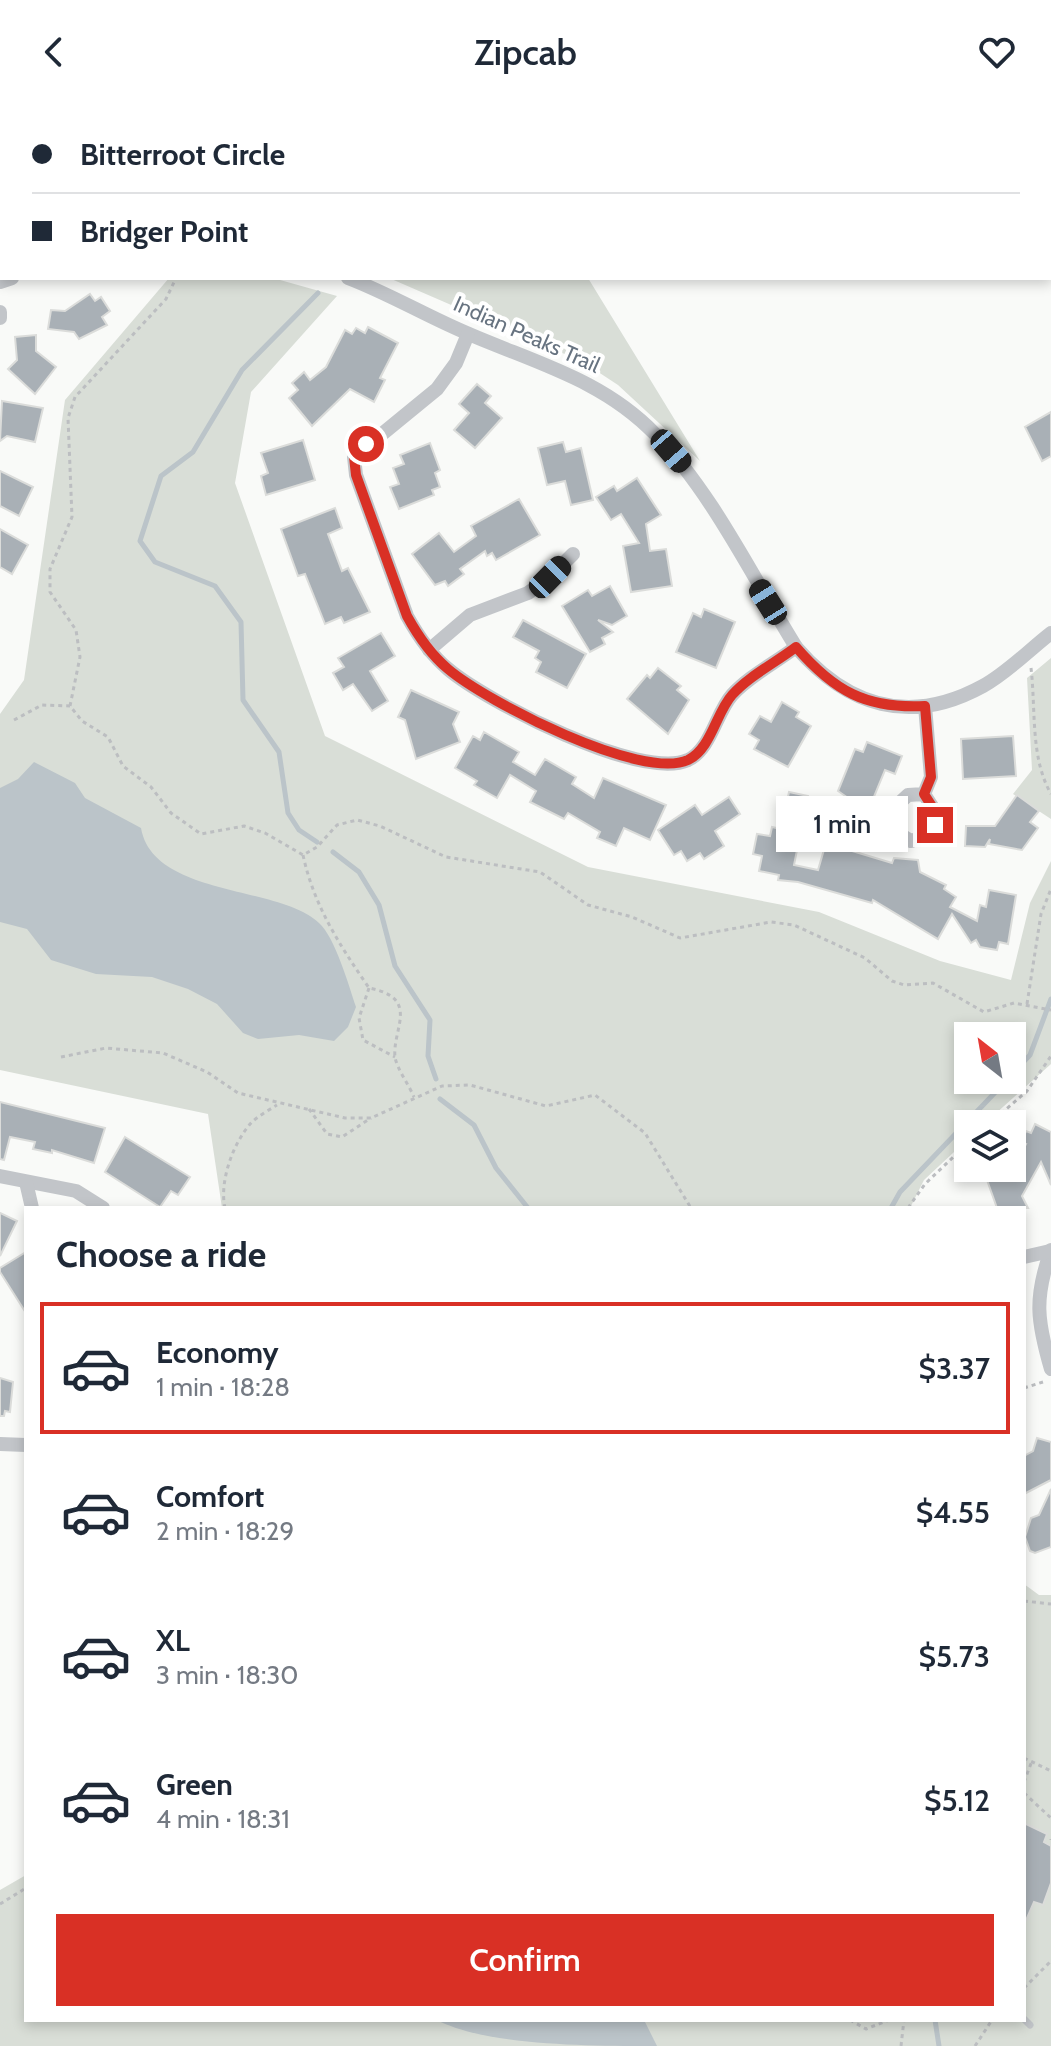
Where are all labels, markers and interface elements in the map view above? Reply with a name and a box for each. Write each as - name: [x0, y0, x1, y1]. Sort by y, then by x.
- icon: back: [32, 30, 76, 74]
- text: Zipcab: [474, 30, 577, 74]
- icon: heart: [975, 30, 1019, 74]
- text: Bitterroot Circle: [80, 136, 285, 173]
- text: Bridger Point: [80, 213, 248, 250]
- street label: Indian Peaks Trail: [449, 290, 605, 379]
- car: [646, 425, 696, 477]
- route start: [348, 426, 384, 462]
- car: [525, 552, 575, 602]
- car: [745, 575, 791, 629]
- callout: 1 min: [775, 797, 907, 853]
- route end: [917, 807, 953, 843]
- text: 1 min: [813, 808, 871, 840]
- north arrow: [954, 1022, 1026, 1094]
- map controls: [954, 1022, 1026, 1182]
- button: layers: [954, 1110, 1026, 1182]
- text: Choose a ride: [56, 1232, 266, 1276]
- icon: car: [60, 1332, 132, 1404]
- text: Economy: [156, 1334, 279, 1371]
- text: $3.37: [918, 1350, 990, 1387]
- text: 1 min · 18:28: [156, 1371, 290, 1403]
- icon: car: [60, 1476, 132, 1548]
- text: Comfort: [156, 1478, 264, 1515]
- text: $4.55: [916, 1494, 990, 1531]
- text: 2 min · 18:29: [156, 1515, 294, 1547]
- icon: car: [60, 1620, 132, 1692]
- text: XL: [156, 1622, 190, 1659]
- text: $5.73: [918, 1638, 990, 1675]
- text: 3 min · 18:30: [156, 1659, 299, 1691]
- icon: car: [60, 1764, 132, 1836]
- text: Green: [156, 1766, 233, 1803]
- text: $5.12: [924, 1782, 990, 1819]
- text: 4 min · 18:31: [156, 1803, 290, 1835]
- button: Confirm: [56, 1914, 994, 2006]

